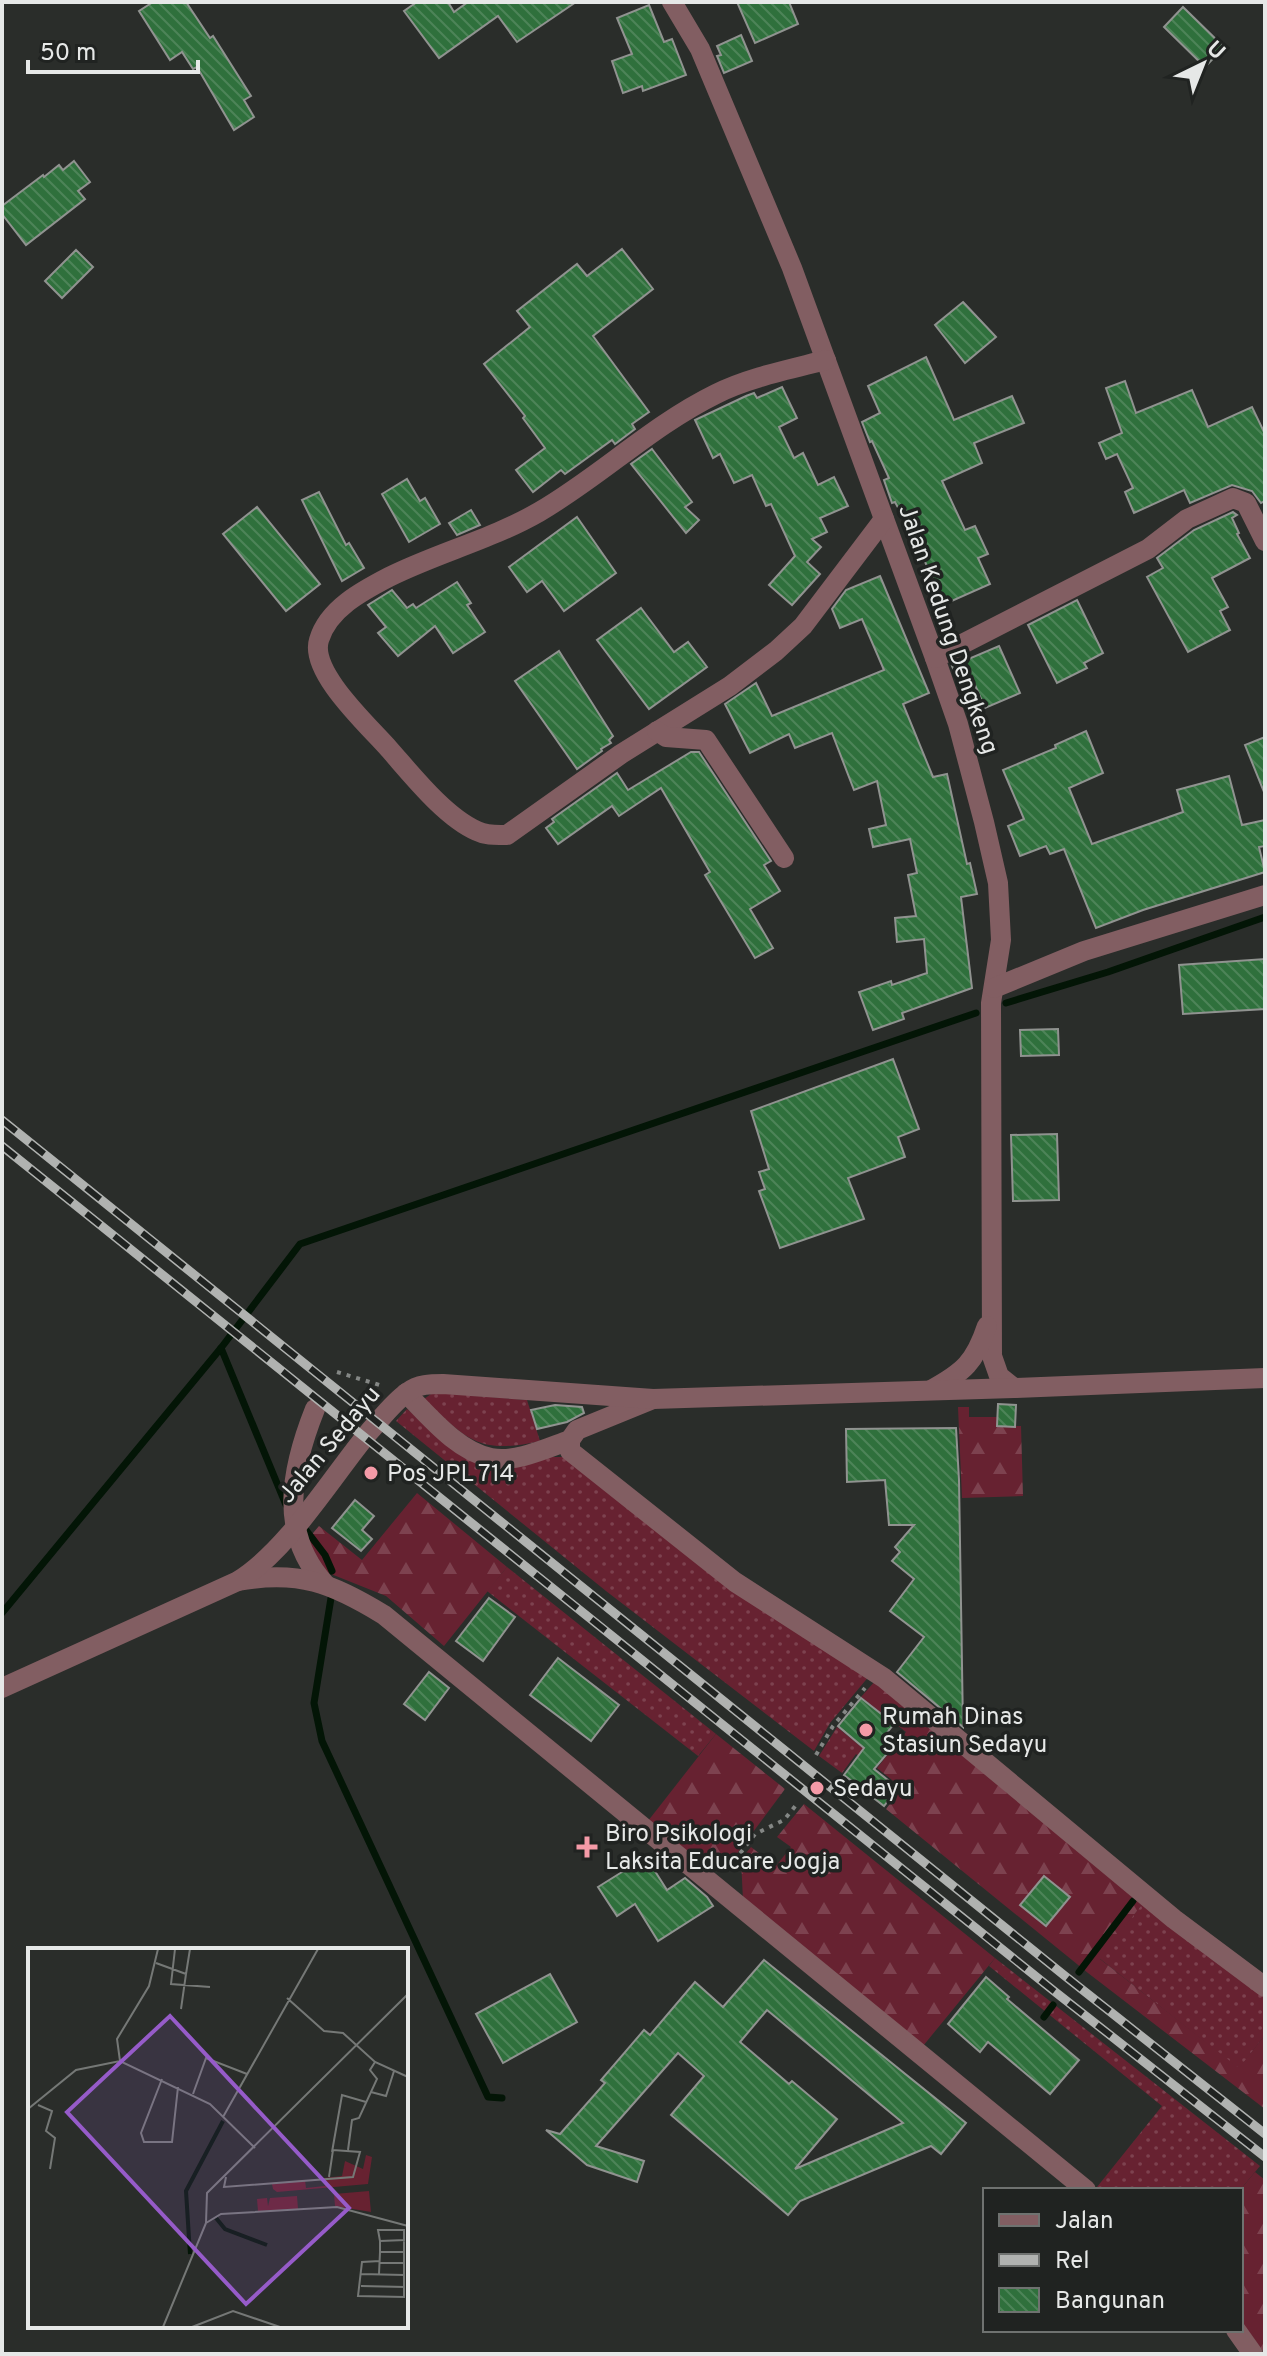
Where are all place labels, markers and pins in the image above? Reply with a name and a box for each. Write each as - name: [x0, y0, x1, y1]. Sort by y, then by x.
- place label: Pos JPL 714: [387, 1460, 514, 1490]
- marker: Pos JPL 714: [362, 1464, 380, 1482]
- place label: Rumah Dinas Stasiun Sedayu: [882, 1703, 1047, 1761]
- marker: Rumah Dinas Stasiun Sedayu: [857, 1721, 875, 1739]
- place label: Sedayu: [833, 1775, 913, 1805]
- marker: Sedayu: [808, 1779, 826, 1797]
- place label: Biro Psikologi Laksita Educare Jogja: [605, 1820, 840, 1878]
- marker: Biro Psikologi Laksita Educare Jogja: [576, 1836, 598, 1858]

